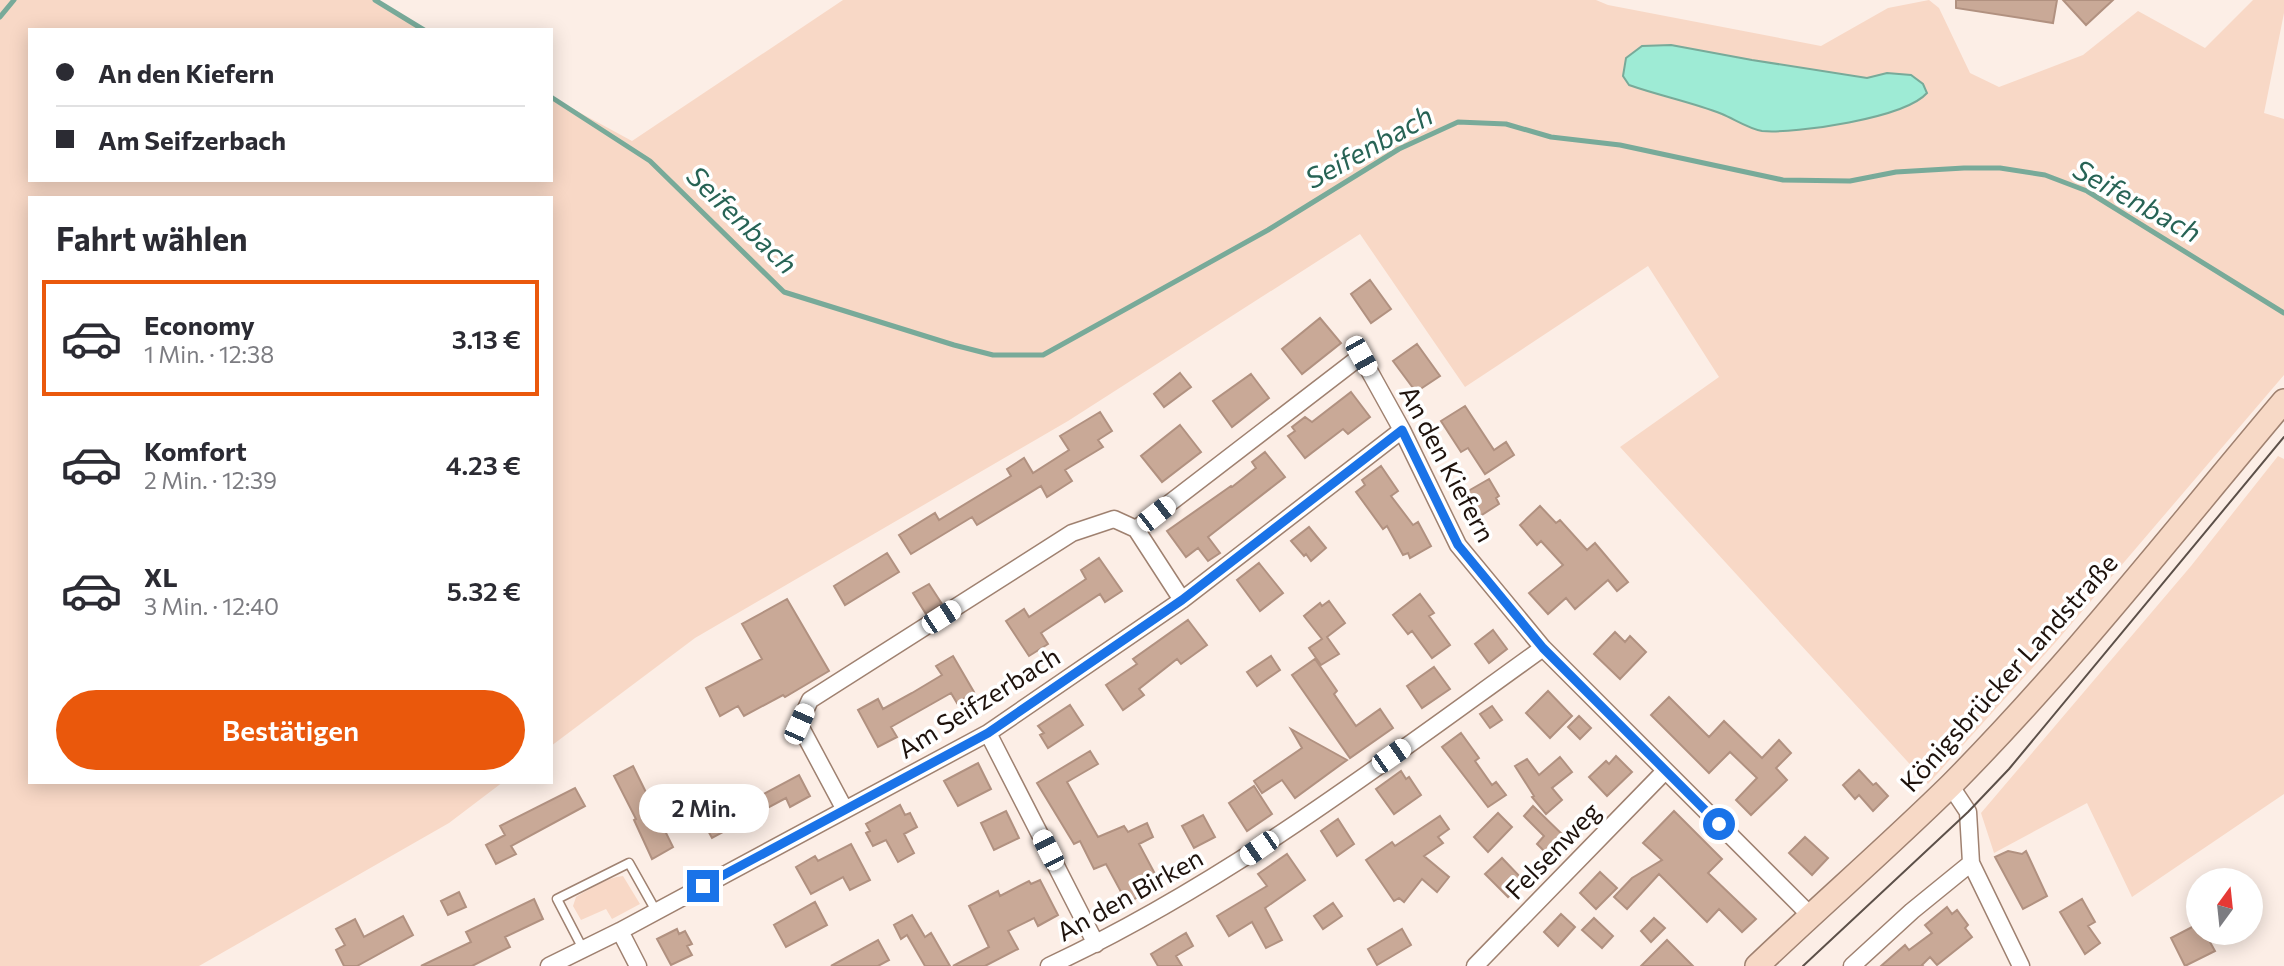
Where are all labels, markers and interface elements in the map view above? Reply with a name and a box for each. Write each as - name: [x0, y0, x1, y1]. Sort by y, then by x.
- text: An den Kiefern: [98, 57, 274, 88]
- water label: Seifenbach: [1299, 97, 1438, 195]
- text: Am Seifzerbach: [98, 124, 286, 155]
- water label: Seifenbach: [2068, 151, 2207, 249]
- water label: Seifenbach: [680, 158, 805, 280]
- text: Fahrt wählen: [56, 218, 248, 258]
- icon: car: [60, 307, 123, 370]
- text: Economy: [144, 309, 255, 340]
- text: 3.13 €: [452, 323, 521, 354]
- car: [1342, 333, 1381, 379]
- text: 1 Min. · 12:38: [144, 340, 274, 368]
- street label: An den Kiefern: [1394, 380, 1503, 547]
- icon: car: [60, 433, 123, 496]
- text: Komfort: [144, 435, 247, 466]
- text: 4.23 €: [446, 449, 521, 480]
- text: 2 Min. · 12:39: [144, 466, 277, 494]
- car: [1133, 493, 1180, 535]
- street label: Königsbrücker Landstraße: [1893, 547, 2123, 797]
- icon: car: [60, 559, 123, 622]
- text: XL: [144, 561, 178, 592]
- text: 5.32 €: [447, 575, 521, 606]
- text: 3 Min. · 12:40: [144, 592, 279, 620]
- car: [918, 597, 965, 637]
- street label: Am Seifzerbach: [891, 639, 1065, 764]
- button: Bestätigen: [56, 690, 525, 770]
- car: [781, 701, 818, 747]
- car: [1368, 735, 1415, 777]
- callout: 2 Min.: [638, 784, 768, 834]
- text: 2 Min.: [672, 794, 736, 822]
- street label: Felsenweg: [1498, 795, 1606, 905]
- route start: [1703, 808, 1735, 840]
- car: [1030, 827, 1067, 873]
- car: [1236, 827, 1283, 869]
- street label: An den Birken: [1051, 841, 1208, 947]
- north arrow: [2186, 868, 2263, 945]
- map controls: [2186, 868, 2263, 945]
- route end: [687, 870, 719, 902]

